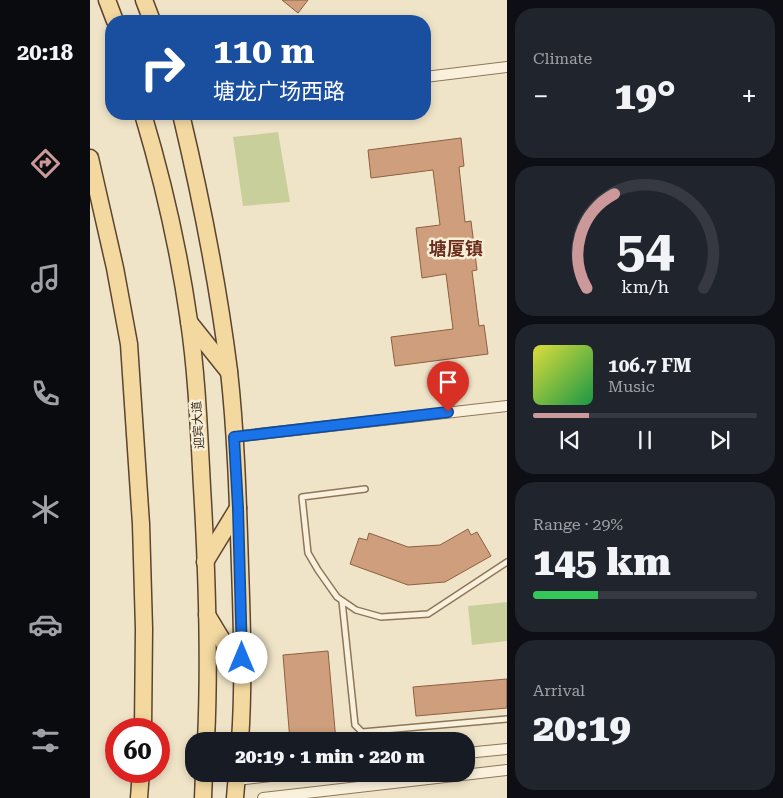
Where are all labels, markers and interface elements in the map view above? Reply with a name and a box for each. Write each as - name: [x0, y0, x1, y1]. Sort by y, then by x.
- text: 110 m: [213, 31, 314, 72]
- icon: right: [130, 35, 195, 100]
- text: 20:18: [17, 40, 73, 65]
- text: Climate: [533, 49, 592, 68]
- text: 19°: [614, 74, 676, 118]
- text: 塘龙广场西路: [213, 79, 345, 104]
- text: −: [533, 80, 549, 113]
- text: +: [741, 80, 757, 113]
- icon: directions: [28, 146, 63, 181]
- text: 54: [616, 219, 674, 280]
- district label: 塘厦镇: [429, 238, 483, 259]
- icon: music: [28, 261, 63, 296]
- text: km/h: [621, 276, 669, 297]
- text: 106.7 FM: [608, 354, 691, 377]
- pin: [427, 361, 469, 412]
- icon: arrive: [434, 368, 462, 396]
- icon: phone: [28, 376, 63, 411]
- text: Music: [608, 377, 655, 396]
- street label: 迎宾大道: [189, 401, 207, 449]
- icon: previous: [556, 426, 584, 454]
- icon: pause: [631, 426, 659, 454]
- icon: next: [706, 426, 734, 454]
- icon: climate: [28, 492, 63, 527]
- text: Range · 29%: [533, 515, 623, 534]
- text: 145 km: [533, 540, 671, 584]
- icon: car: [28, 607, 63, 642]
- position arrow: [215, 631, 267, 683]
- text: Arrival: [533, 681, 585, 700]
- text: 20:19: [533, 706, 631, 750]
- speed limit sign: 60: [105, 718, 170, 783]
- icon: filters: [28, 723, 63, 758]
- text: 20:19 · 1 min · 220 m: [235, 745, 425, 768]

